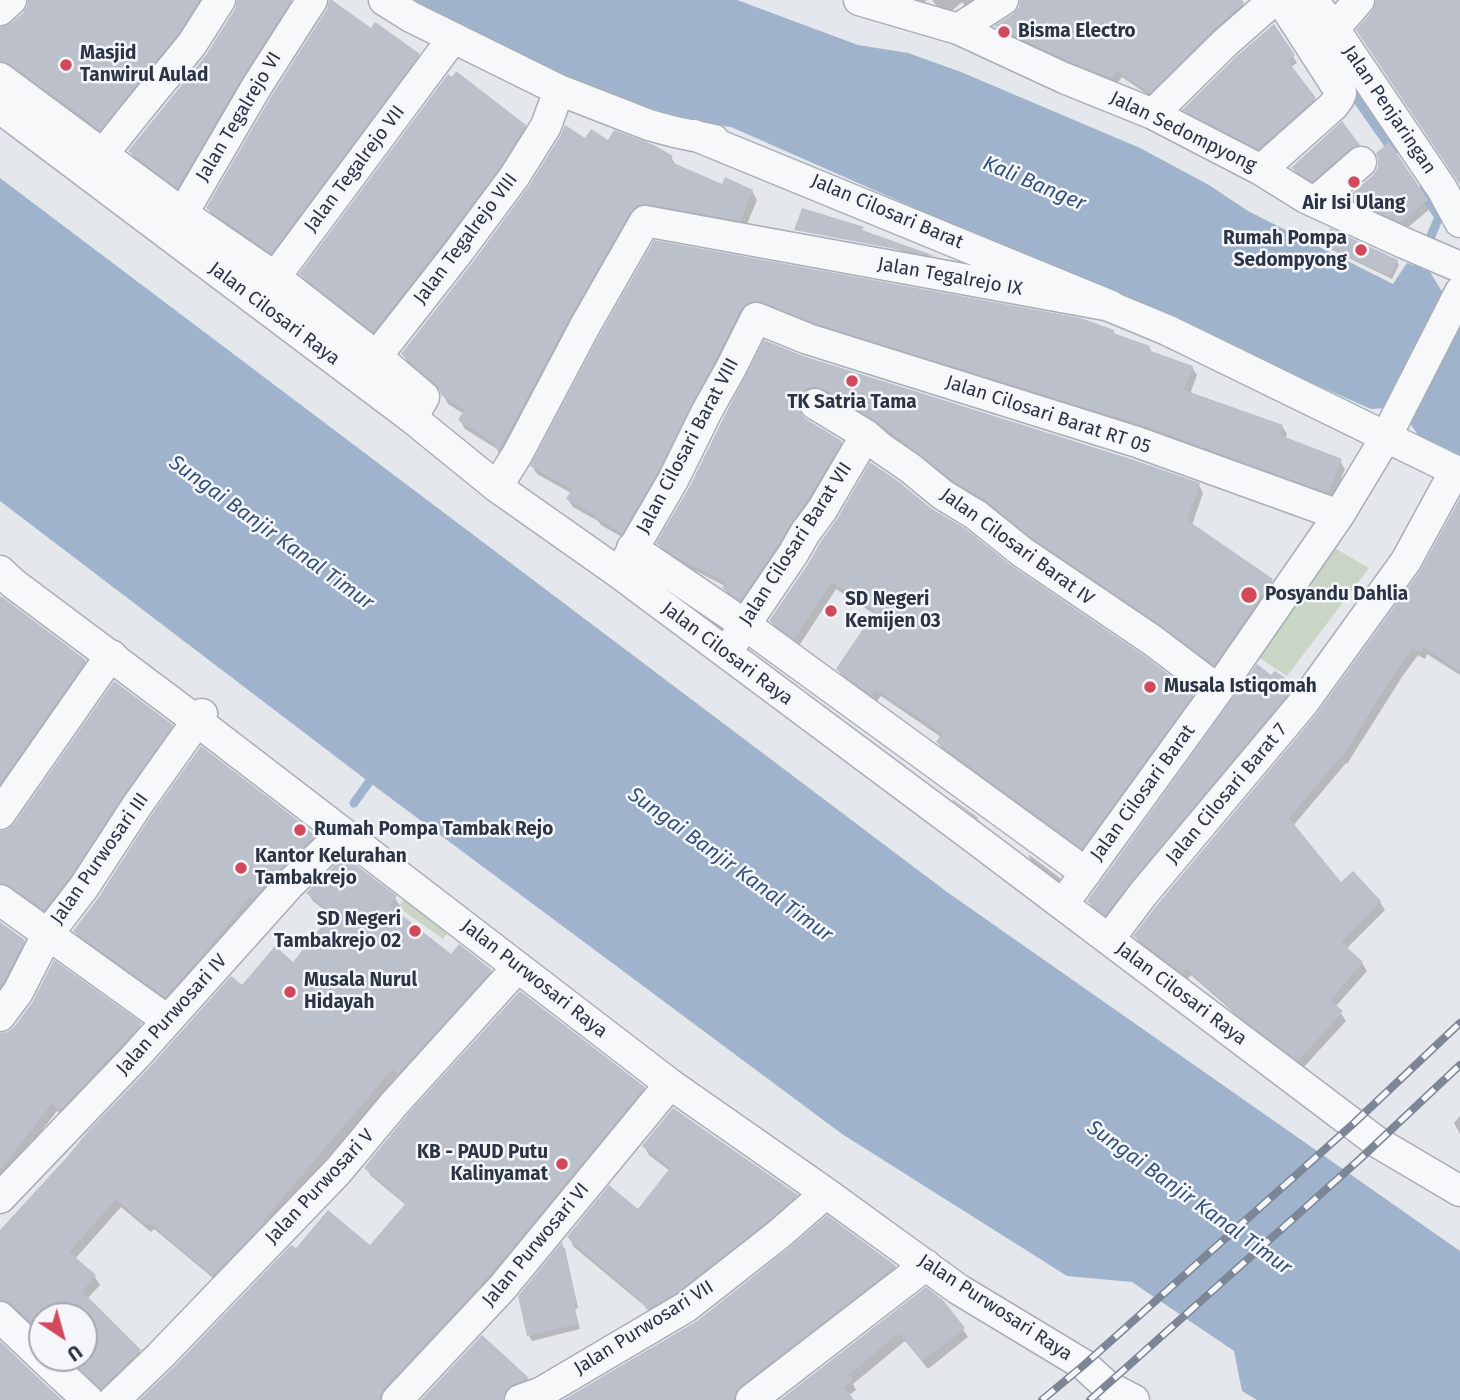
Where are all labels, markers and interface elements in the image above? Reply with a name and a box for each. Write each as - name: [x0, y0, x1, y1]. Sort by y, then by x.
- place label: Bisma Electro: [1018, 21, 1136, 43]
- marker: Bisma Electro: [996, 24, 1012, 40]
- street label: Jalan Penjaringan: [1338, 41, 1440, 179]
- place label: Masjid Tanwirul Aulad: [80, 43, 208, 87]
- street label: Jalan Tegalrejo VI: [191, 48, 287, 186]
- marker: Masjid Tanwirul Aulad: [58, 57, 74, 73]
- street label: Jalan Sedompyong: [1106, 87, 1260, 177]
- street label: Jalan Tegalrejo VII: [300, 101, 410, 237]
- water label: Kali Banger: [979, 151, 1089, 217]
- street label: Jalan Tegalrejo VIII: [409, 169, 523, 309]
- street label: Jalan Cilosari Barat: [808, 170, 966, 254]
- marker: Air Isi Ulang: [1346, 174, 1362, 190]
- place label: Air Isi Ulang: [1302, 193, 1406, 215]
- place label: Rumah Pompa Sedompyong: [1223, 228, 1347, 272]
- marker: Rumah Pompa Sedompyong: [1353, 242, 1369, 258]
- street label: Jalan Tegalrejo IX: [876, 253, 1024, 301]
- street label: Jalan Cilosari Raya: [204, 257, 344, 371]
- street label: Jalan Cilosari Barat VIII: [632, 354, 744, 538]
- street label: Jalan Cilosari Barat RT 05: [943, 371, 1153, 459]
- marker: TK Satria Tama: [844, 373, 860, 389]
- place label: TK Satria Tama: [787, 392, 917, 414]
- water label: Sungai Banjir Kanal Timur: [164, 450, 378, 616]
- street label: Jalan Cilosari Barat VII: [735, 458, 857, 630]
- street label: Jalan Cilosari Barat IV: [936, 484, 1098, 610]
- place label: Posyandu Dahlia: [1265, 584, 1408, 606]
- marker: Posyandu Dahlia: [1239, 585, 1259, 605]
- place label: SD Negeri Kemijen 03: [845, 589, 941, 633]
- street label: Jalan Cilosari Raya: [657, 597, 797, 711]
- marker: SD Negeri Kemijen 03: [823, 603, 839, 619]
- place label: Musala Istiqomah: [1164, 676, 1317, 698]
- marker: Musala Istiqomah: [1142, 679, 1158, 695]
- street label: Jalan Cilosari Barat 7: [1162, 719, 1292, 869]
- street label: Jalan Cilosari Barat: [1086, 720, 1200, 866]
- water label: Sungai Banjir Kanal Timur: [623, 782, 837, 948]
- street label: Jalan Purwosari III: [46, 789, 154, 929]
- place label: Rumah Pompa Tambak Rejo: [314, 819, 553, 841]
- marker: Rumah Pompa Tambak Rejo: [292, 822, 308, 838]
- place label: Kantor Kelurahan Tambakrejo: [255, 846, 407, 890]
- marker: Kantor Kelurahan Tambakrejo: [233, 860, 249, 876]
- place label: SD Negeri Tambakrejo 02: [274, 909, 401, 953]
- street label: Jalan Purwosari Raya: [456, 915, 612, 1043]
- marker: SD Negeri Tambakrejo 02: [407, 923, 423, 939]
- street label: Jalan Cilosari Raya: [1111, 937, 1251, 1051]
- street label: Jalan Purwosari IV: [112, 950, 232, 1080]
- place label: Musala Nurul Hidayah: [304, 970, 417, 1014]
- marker: Musala Nurul Hidayah: [282, 984, 298, 1000]
- water label: Sungai Banjir Kanal Timur: [1082, 1115, 1296, 1281]
- street label: Jalan Purwosari V: [261, 1125, 379, 1249]
- place label: KB - PAUD Putu Kalinyamat: [417, 1142, 548, 1186]
- marker: KB - PAUD Putu Kalinyamat: [554, 1156, 570, 1172]
- street label: Jalan Purwosari VI: [478, 1179, 594, 1311]
- street label: Jalan Purwosari Raya: [914, 1250, 1076, 1366]
- street label: Jalan Purwosari VII: [570, 1276, 718, 1380]
- north arrow: [28, 1302, 98, 1372]
- text: U: [63, 1340, 86, 1366]

